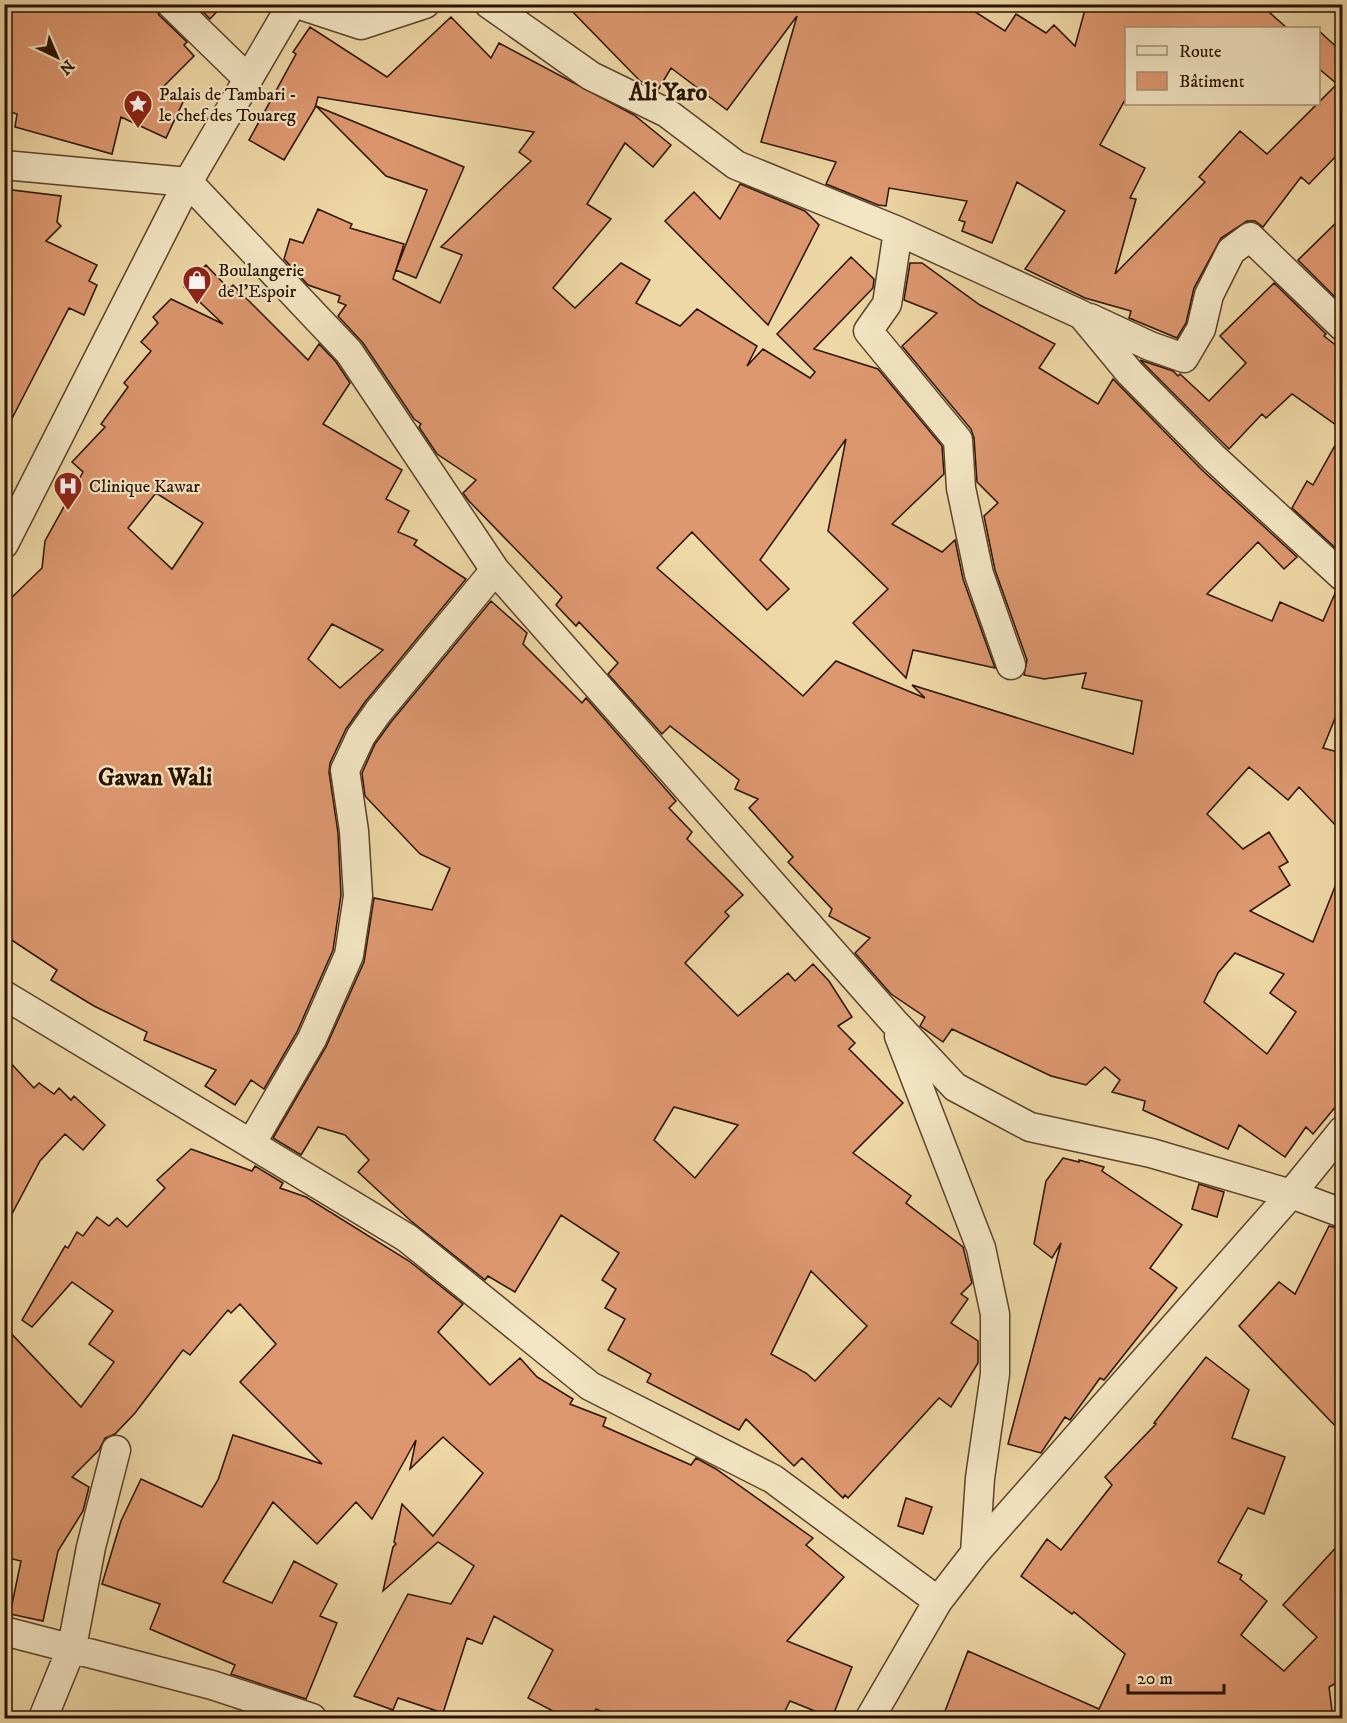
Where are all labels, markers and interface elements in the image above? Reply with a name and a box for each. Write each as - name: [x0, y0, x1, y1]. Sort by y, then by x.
- north arrow: [27, 27, 87, 87]
- legend: [1125, 27, 1320, 105]
- text: Route: [1179, 41, 1222, 63]
- text: N: [55, 55, 78, 79]
- text: Bâtiment: [1179, 71, 1245, 93]
- district label: Ali Yaro: [628, 78, 707, 108]
- place label: Palais de Tambari - le chef des Touareg: [159, 84, 297, 127]
- place icon: Palais de Tambari - le chef des Touareg: [122, 88, 154, 130]
- place label: Boulangerie de l'Espoir: [218, 260, 304, 303]
- shop icon: Boulangerie de l'Espoir: [181, 264, 213, 306]
- hospital icon: Clinique Kawar: [52, 470, 84, 512]
- place label: Clinique Kawar: [89, 476, 200, 498]
- district label: Gawan Wali: [98, 763, 212, 793]
- scale bar: [1128, 1657, 1224, 1695]
- text: 20 m: [1137, 1668, 1173, 1690]

